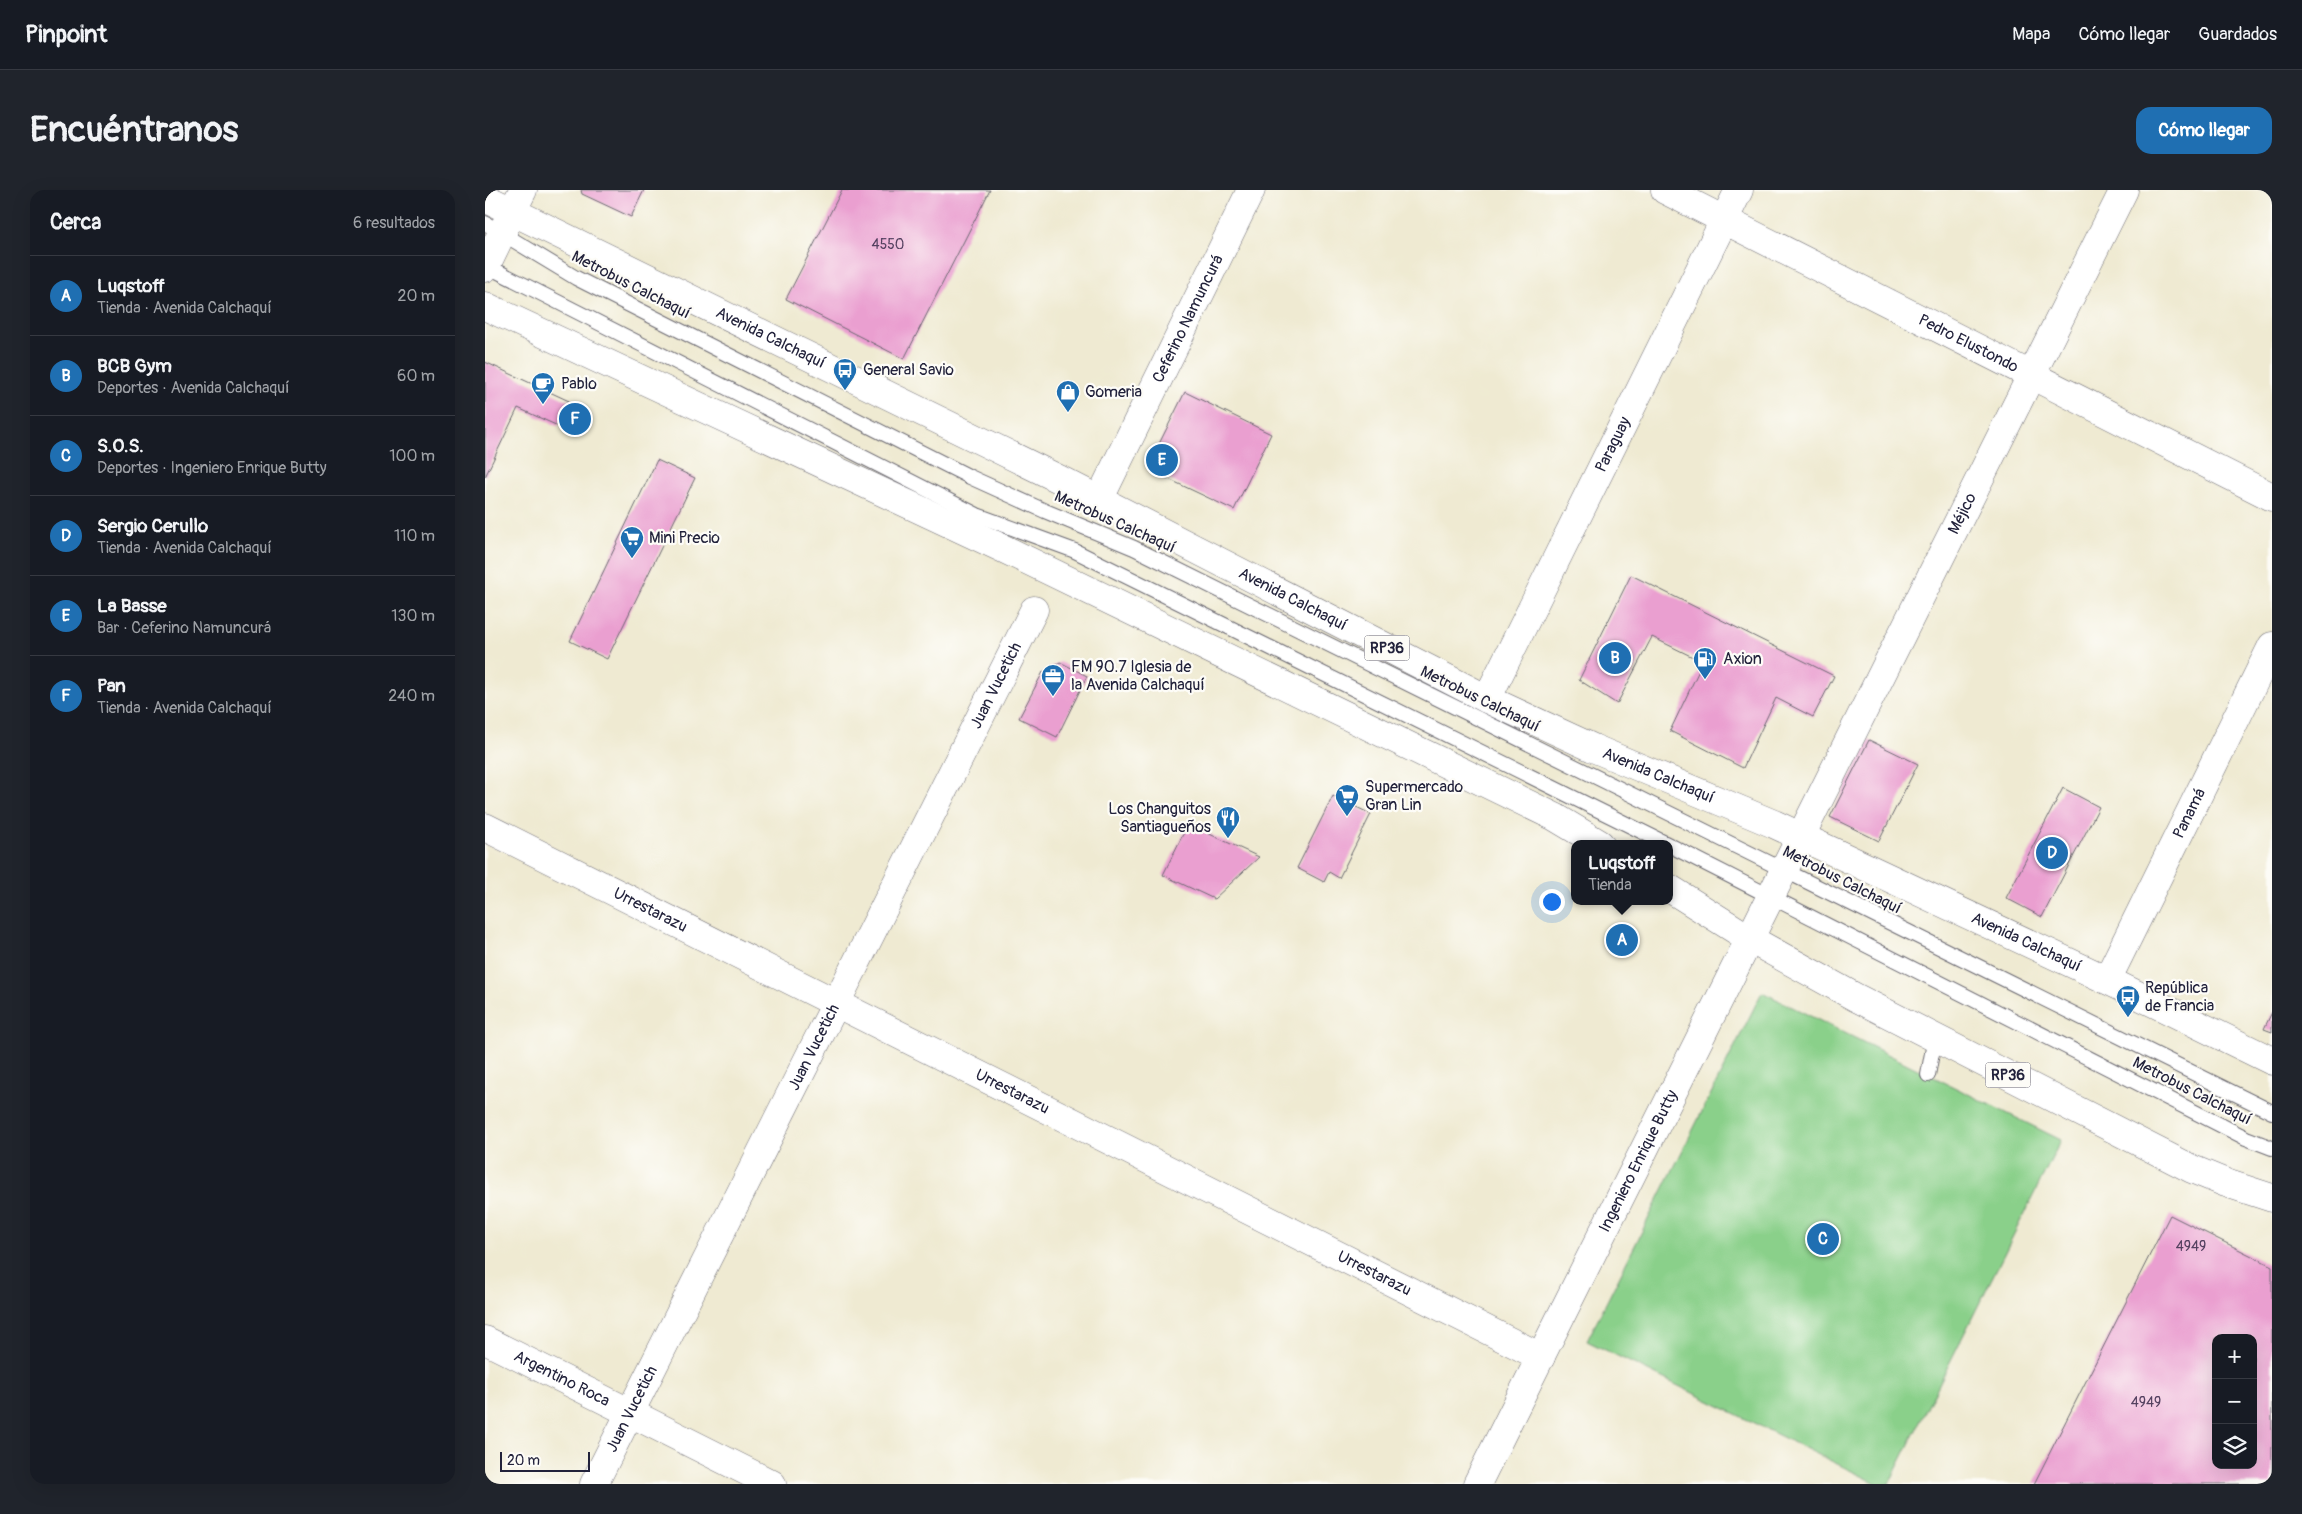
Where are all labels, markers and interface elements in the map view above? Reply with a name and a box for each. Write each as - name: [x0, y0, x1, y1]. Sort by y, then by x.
- text: Pinpoint: [25, 20, 107, 49]
- text: Mapa: [2012, 23, 2050, 46]
- text: Cómo llegar: [2078, 23, 2170, 46]
- text: Guardados: [2198, 23, 2277, 46]
- button: Cómo llegar: [2136, 107, 2272, 154]
- text: Encuéntranos: [30, 108, 238, 152]
- text: Cerca: [50, 209, 101, 236]
- text: 6 resultados: [353, 213, 435, 233]
- house number: 4550: [872, 236, 904, 253]
- street label: Metrobus Calchaquí: [568, 246, 694, 324]
- street label: Ceferino Namuncurá: [1148, 251, 1228, 386]
- text: Luqstoff: [97, 274, 165, 298]
- text: A: [61, 286, 71, 306]
- text: 20 m: [397, 286, 435, 306]
- text: Tienda · Avenida Calchaquí: [97, 298, 272, 318]
- street label: Avenida Calchaquí: [713, 303, 829, 373]
- street label: Pedro Elustondo: [1915, 310, 2022, 377]
- text: BCB Gym: [97, 354, 172, 378]
- bus stop icon: General Savio: [832, 357, 858, 391]
- place label: General Savio: [863, 360, 954, 380]
- text: B: [61, 366, 71, 386]
- text: 60 m: [397, 366, 435, 386]
- cafe icon: Pablo: [530, 371, 556, 405]
- place label: Pablo: [561, 374, 597, 394]
- text: Deportes · Avenida Calchaquí: [97, 378, 289, 398]
- shop icon: Gomeria: [1055, 379, 1081, 413]
- place label: Gomeria: [1085, 382, 1142, 402]
- pin: F: [559, 400, 591, 438]
- street label: Paraguay: [1591, 413, 1635, 475]
- text: S.O.S.: [97, 434, 144, 458]
- pin: E: [1146, 441, 1178, 479]
- text: C: [61, 446, 71, 466]
- text: 100 m: [389, 446, 435, 466]
- text: Deportes · Ingeniero Enrique Butty: [97, 458, 326, 478]
- street label: Metrobus Calchaquí: [1051, 486, 1179, 558]
- street label: Méjico: [1944, 489, 1981, 537]
- text: Sergio Cerullo: [97, 514, 208, 538]
- supermarket icon: Mini Precio: [619, 525, 645, 559]
- text: D: [61, 526, 71, 546]
- text: 110 m: [394, 526, 435, 546]
- place label: Mini Precio: [649, 528, 720, 548]
- text: Tienda · Avenida Calchaquí: [97, 538, 272, 558]
- street label: Avenida Calchaquí: [1235, 563, 1350, 635]
- text: La Basse: [97, 594, 167, 618]
- text: E: [62, 606, 70, 626]
- text: 130 m: [391, 606, 435, 626]
- text: Bar · Ceferino Namuncurá: [97, 618, 271, 638]
- road number: RP36: [1365, 636, 1409, 660]
- street label: Juan Vucetich: [966, 639, 1026, 732]
- pin: B: [1599, 639, 1631, 677]
- fuel station icon: Axion: [1692, 646, 1718, 680]
- place label: Axion: [1723, 649, 1762, 669]
- place label: FM 90.7 Iglesia de la Avenida Calchaquí: [1071, 657, 1205, 695]
- street label: Metrobus Calchaquí: [1417, 661, 1543, 737]
- office icon: FM 90.7 Iglesia de la Avenida Calchaquí: [1040, 663, 1066, 697]
- text: Pan: [97, 674, 126, 698]
- text: F: [61, 686, 71, 706]
- text: 240 m: [388, 686, 435, 706]
- text: Tienda · Avenida Calchaquí: [97, 698, 272, 718]
- street label: Avenida Calchaquí: [1600, 743, 1717, 808]
- place label: Supermercado Gran Lin: [1365, 777, 1463, 815]
- supermarket icon: Supermercado Gran Lin: [1334, 783, 1360, 817]
- street label: Panamá: [2169, 785, 2210, 842]
- place label: Los Changuitos Santiagueños: [1108, 799, 1211, 837]
- restaurant icon: Los Changuitos Santiagueños: [1215, 805, 1241, 839]
- pin: D: [2036, 834, 2068, 872]
- popup: [1571, 840, 1673, 905]
- street label: Metrobus Calchaquí: [1779, 841, 1905, 919]
- text: Luqstoff: [1588, 851, 1656, 875]
- text: Tienda: [1588, 875, 1632, 895]
- street label: Urrestarazu: [610, 883, 691, 937]
- your location: [1539, 889, 1565, 915]
- street label: Avenida Calchaquí: [1968, 908, 2085, 977]
- pin: A: [1606, 921, 1638, 959]
- place label: República de Francia: [2145, 978, 2214, 1016]
- bus stop icon: República de Francia: [2115, 984, 2141, 1018]
- street label: Juan Vucetich: [784, 1001, 844, 1094]
- street label: Metrobus Calchaquí: [2129, 1052, 2255, 1130]
- road number: RP36: [1985, 1062, 2031, 1088]
- street label: Urrestarazu: [972, 1065, 1053, 1119]
- street label: Ingeniero Enrique Butty: [1595, 1087, 1682, 1235]
- pin: C: [1807, 1220, 1839, 1258]
- house number: 4949: [2176, 1238, 2206, 1255]
- street label: Urrestarazu: [1334, 1246, 1415, 1300]
- map controls: [2212, 1334, 2257, 1469]
- button: +: [2212, 1334, 2257, 1379]
- street label: Argentino Roca: [511, 1346, 613, 1411]
- street label: Juan Vucetich: [602, 1363, 662, 1455]
- button: −: [2212, 1379, 2257, 1424]
- house number: 4949: [2131, 1394, 2161, 1411]
- button: layers: [2212, 1424, 2257, 1469]
- scale bar: [500, 1449, 590, 1472]
- text: 20 m: [507, 1452, 540, 1469]

